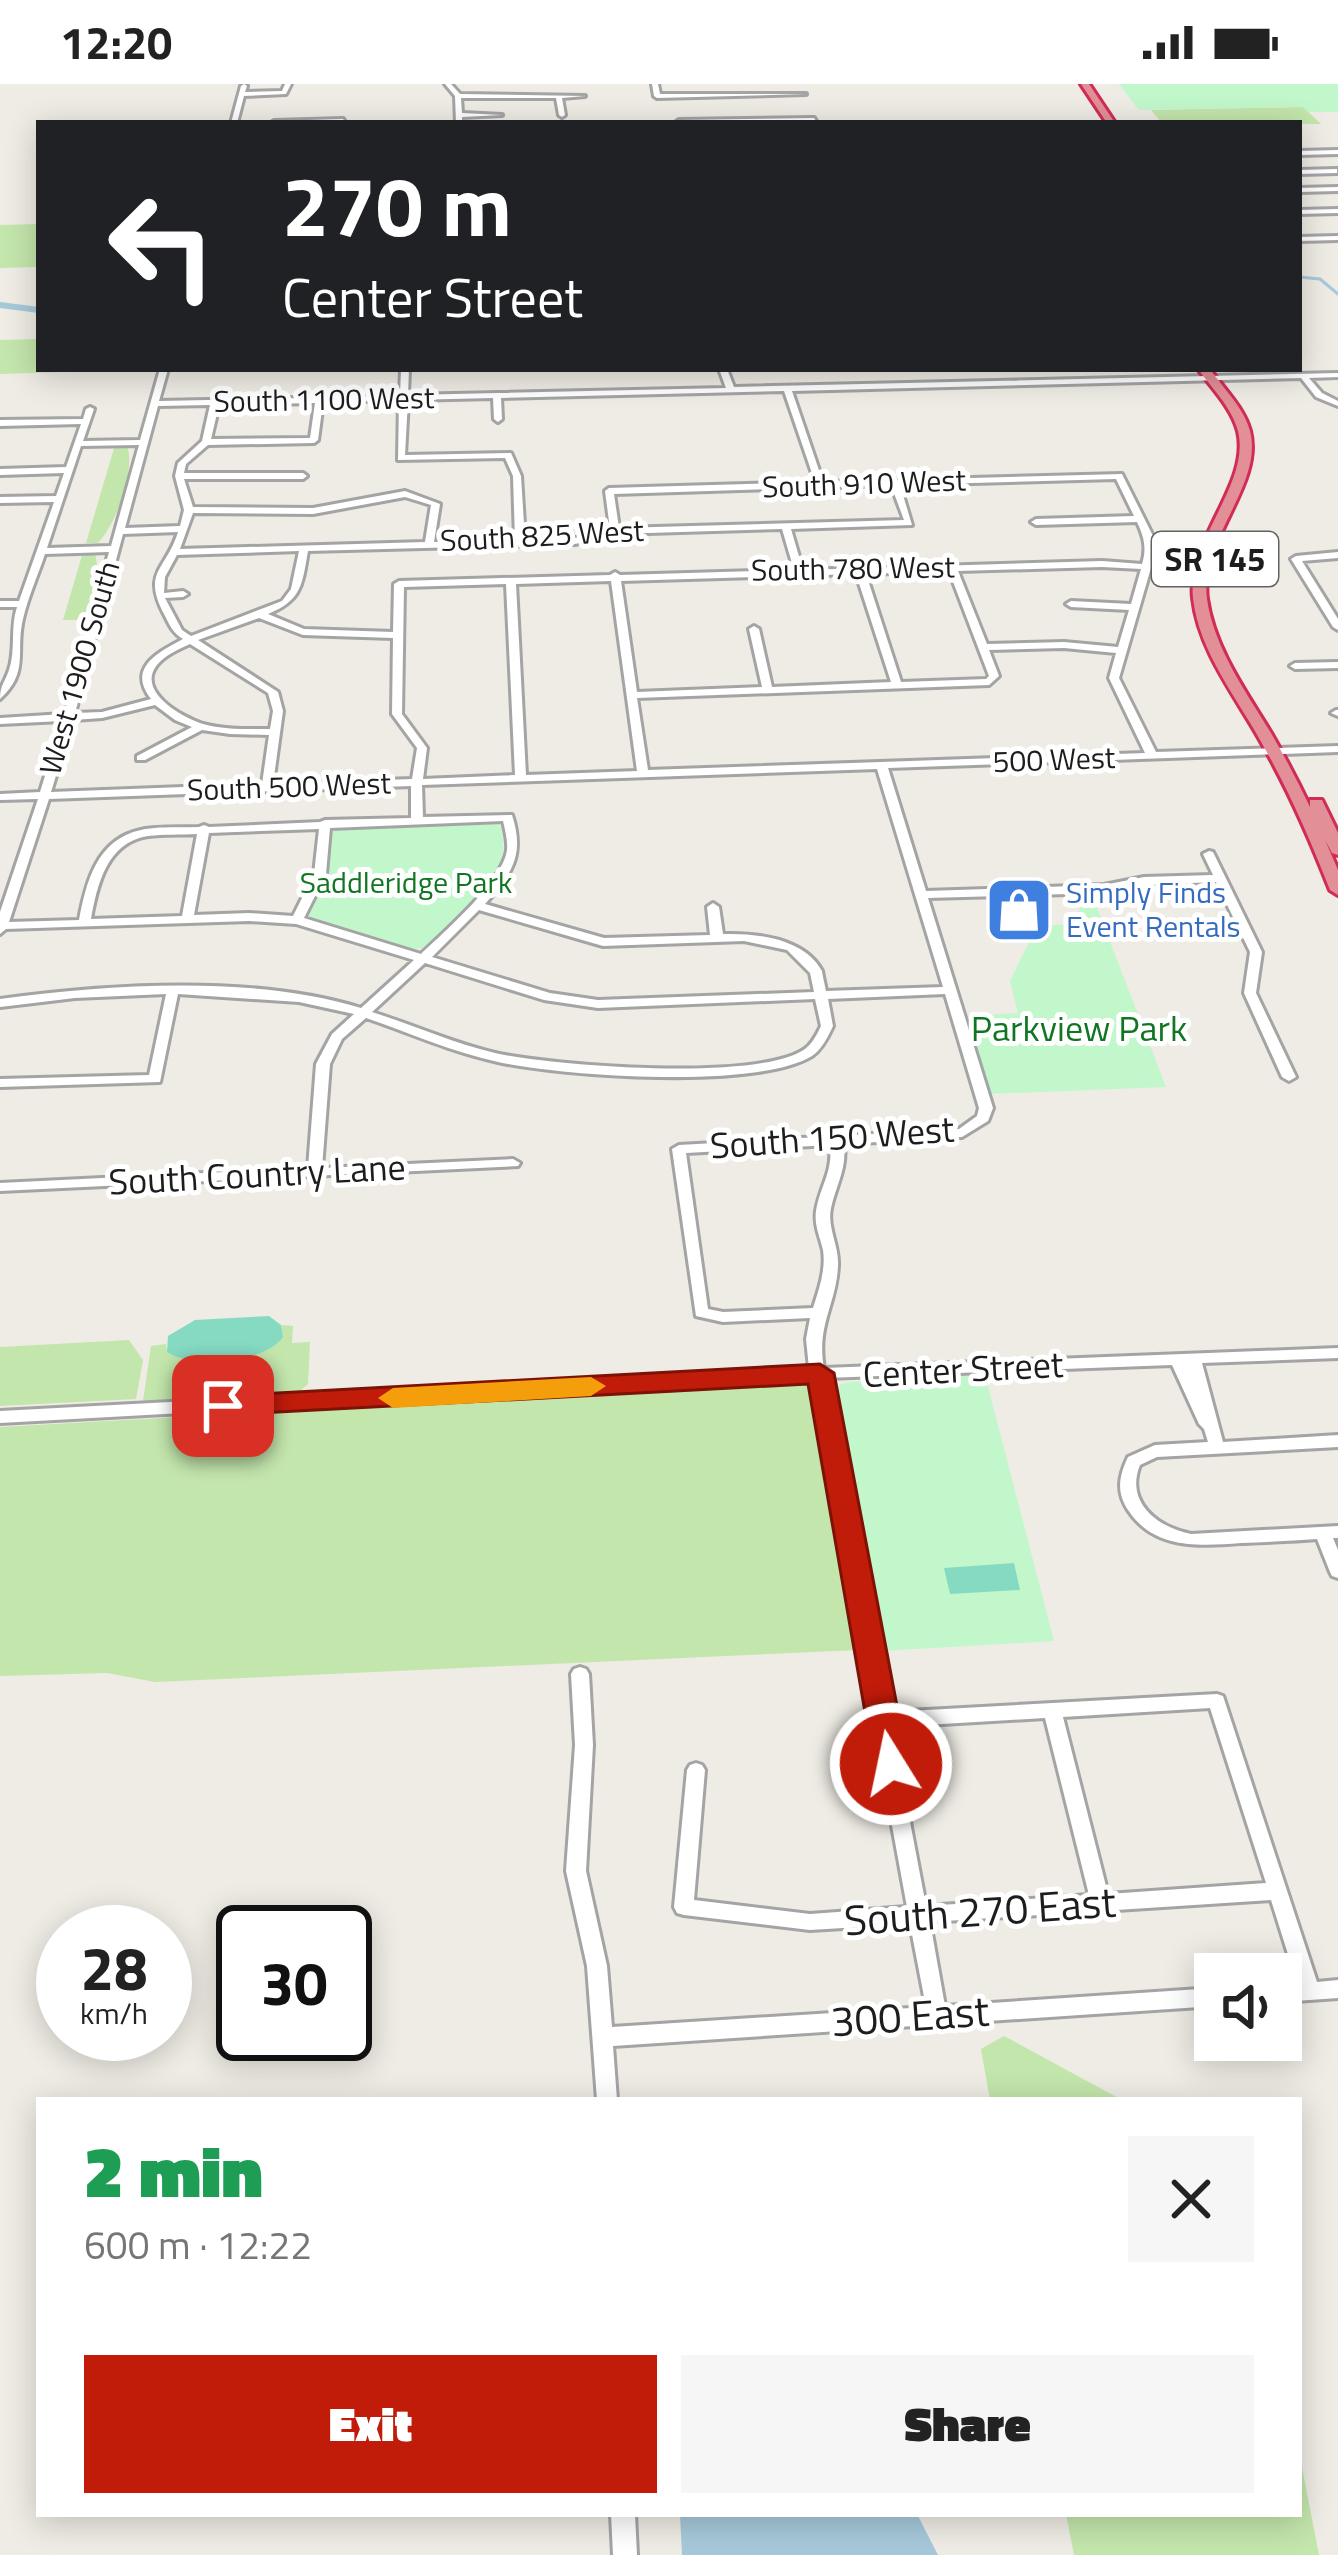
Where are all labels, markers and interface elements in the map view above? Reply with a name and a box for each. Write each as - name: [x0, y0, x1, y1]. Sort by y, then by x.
- text: 12:20: [60, 8, 172, 76]
- text: 270 m: [282, 141, 512, 269]
- icon: left: [84, 168, 240, 324]
- text: Center Street: [282, 256, 583, 338]
- street label: South 1100 West: [213, 374, 435, 424]
- street label: South 910 West: [761, 456, 967, 510]
- street label: South 825 West: [439, 507, 645, 563]
- road number: SR 145: [1152, 532, 1278, 586]
- street label: South 780 West: [751, 543, 956, 593]
- street label: West 1900 South: [27, 555, 132, 780]
- street label: 500 West: [992, 734, 1116, 784]
- street label: South 500 West: [186, 759, 392, 813]
- park label: Saddleridge Park: [300, 859, 512, 905]
- place label: Simply Finds Event Rentals: [1066, 869, 1241, 949]
- shop icon: Simply Finds Event Rentals: [984, 875, 1054, 945]
- park label: Parkview Park: [971, 1000, 1187, 1055]
- street label: South 150 West: [708, 1101, 956, 1172]
- street label: South Country Lane: [107, 1138, 407, 1209]
- street label: Center Street: [861, 1336, 1065, 1401]
- pin: [172, 1355, 274, 1457]
- icon: arrive: [190, 1373, 256, 1439]
- position arrow: [828, 1701, 954, 1827]
- street label: South 270 East: [842, 1869, 1118, 1951]
- speed limit sign: 30: [216, 1905, 372, 2061]
- text: 28: [80, 1922, 148, 2013]
- map controls: [1194, 1953, 1302, 2061]
- button: sound: [1194, 1953, 1302, 2061]
- street label: 300 East: [829, 1978, 991, 2052]
- text: km/h: [80, 1990, 148, 2036]
- text: 2 min: [84, 2115, 263, 2225]
- button: close: [1128, 2136, 1254, 2262]
- text: 600 m · 12:22: [84, 2215, 312, 2274]
- button: Exit: [84, 2355, 657, 2493]
- button: Share: [681, 2355, 1254, 2493]

